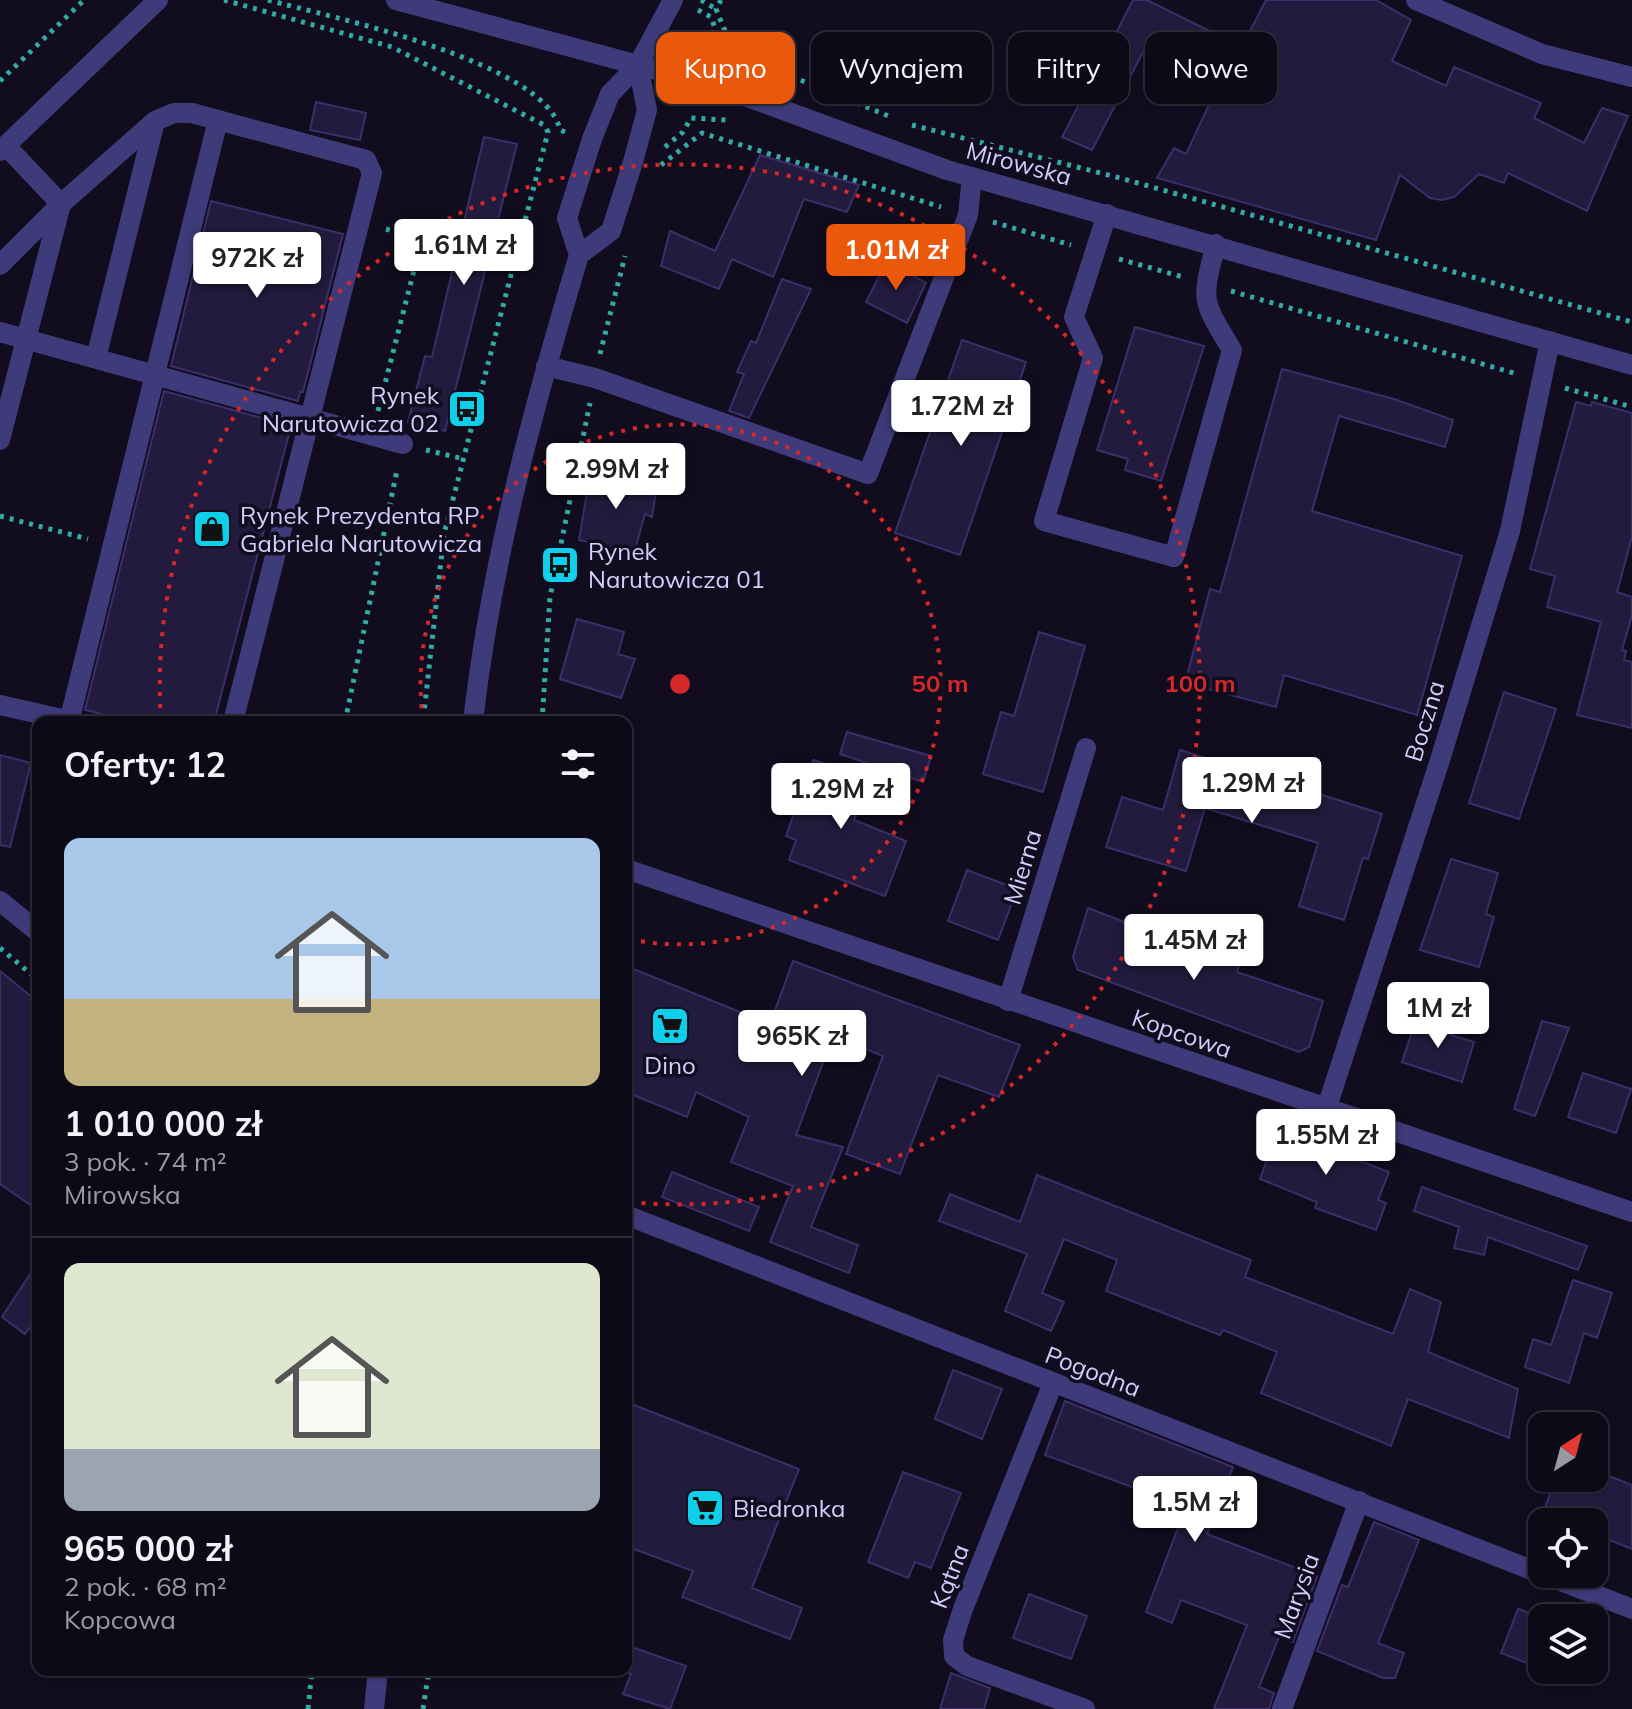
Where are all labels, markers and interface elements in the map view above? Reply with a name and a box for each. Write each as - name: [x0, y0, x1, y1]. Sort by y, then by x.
- chip: Kupno: [656, 32, 795, 104]
- chip: Wynajem: [811, 32, 992, 104]
- chip: Filtry: [1008, 32, 1129, 104]
- chip: Nowe: [1145, 32, 1277, 104]
- street label: Mirowska: [963, 135, 1075, 191]
- pin: 1.61M zł: [381, 219, 547, 287]
- pin: 1.01M zł: [813, 224, 979, 292]
- text: 1.61M zł: [412, 228, 516, 261]
- pin: 972K zł: [183, 232, 331, 300]
- text: 1.01M zł: [844, 233, 948, 266]
- text: 972K zł: [211, 241, 303, 274]
- place label: Rynek Narutowicza 02: [262, 380, 440, 438]
- pin: 1.72M zł: [878, 380, 1044, 448]
- bus stop icon: Rynek Narutowicza 02: [446, 388, 488, 430]
- text: 1.72M zł: [909, 389, 1013, 422]
- pin: 2.99M zł: [533, 443, 699, 511]
- text: 2.99M zł: [564, 452, 668, 485]
- place label: Rynek Prezydenta RP Gabriela Narutowicza: [240, 500, 482, 558]
- shop icon: Rynek Prezydenta RP Gabriela Narutowicza: [191, 508, 233, 550]
- place label: Rynek Narutowicza 01: [588, 536, 765, 594]
- bus stop icon: Rynek Narutowicza 01: [539, 544, 581, 586]
- text: 50 m: [912, 668, 968, 698]
- text: 100 m: [1164, 668, 1236, 698]
- centre of rings: [666, 670, 694, 698]
- street label: Boczna: [1398, 677, 1450, 765]
- icon: filters: [556, 742, 600, 786]
- text: Oferty: 12: [64, 743, 226, 786]
- pin: 1.29M zł: [1169, 757, 1335, 825]
- pin: 1.29M zł: [758, 763, 924, 831]
- text: 1.29M zł: [1200, 766, 1304, 799]
- text: 1.29M zł: [789, 772, 893, 805]
- street label: Mierna: [996, 826, 1048, 908]
- icon: home: [260, 890, 404, 1034]
- pin: 1.45M zł: [1111, 914, 1277, 982]
- text: 1.45M zł: [1142, 923, 1246, 956]
- pin: 1M zł: [1382, 982, 1494, 1050]
- text: 1M zł: [1405, 991, 1471, 1024]
- street label: Kopcowa: [1128, 1002, 1236, 1064]
- supermarket icon: Dino: [649, 1005, 691, 1047]
- pin: 965K zł: [728, 1010, 876, 1078]
- text: 965K zł: [756, 1019, 848, 1052]
- place label: Dino: [644, 1050, 696, 1080]
- text: 1 010 000 zł: [64, 1102, 262, 1145]
- pin: 1.55M zł: [1243, 1109, 1409, 1177]
- text: 1.55M zł: [1274, 1118, 1378, 1151]
- text: 3 pok. · 74 m²: [64, 1145, 227, 1178]
- text: Mirowska: [64, 1178, 181, 1211]
- icon: home: [260, 1315, 404, 1459]
- street label: Pogodna: [1041, 1339, 1145, 1403]
- north arrow: [1528, 1412, 1608, 1492]
- map controls: [1528, 1412, 1608, 1684]
- pin: 1.5M zł: [1121, 1476, 1269, 1544]
- text: 1.5M zł: [1151, 1485, 1239, 1518]
- supermarket icon: Biedronka: [684, 1487, 726, 1529]
- place label: Biedronka: [733, 1493, 845, 1523]
- button: locate: [1528, 1508, 1608, 1588]
- text: 965 000 zł: [64, 1527, 232, 1570]
- street label: Kątna: [923, 1540, 975, 1612]
- street label: Marysia: [1267, 1549, 1325, 1643]
- text: 2 pok. · 68 m²: [64, 1570, 227, 1603]
- text: Kopcowa: [64, 1603, 176, 1636]
- button: layers: [1528, 1604, 1608, 1684]

